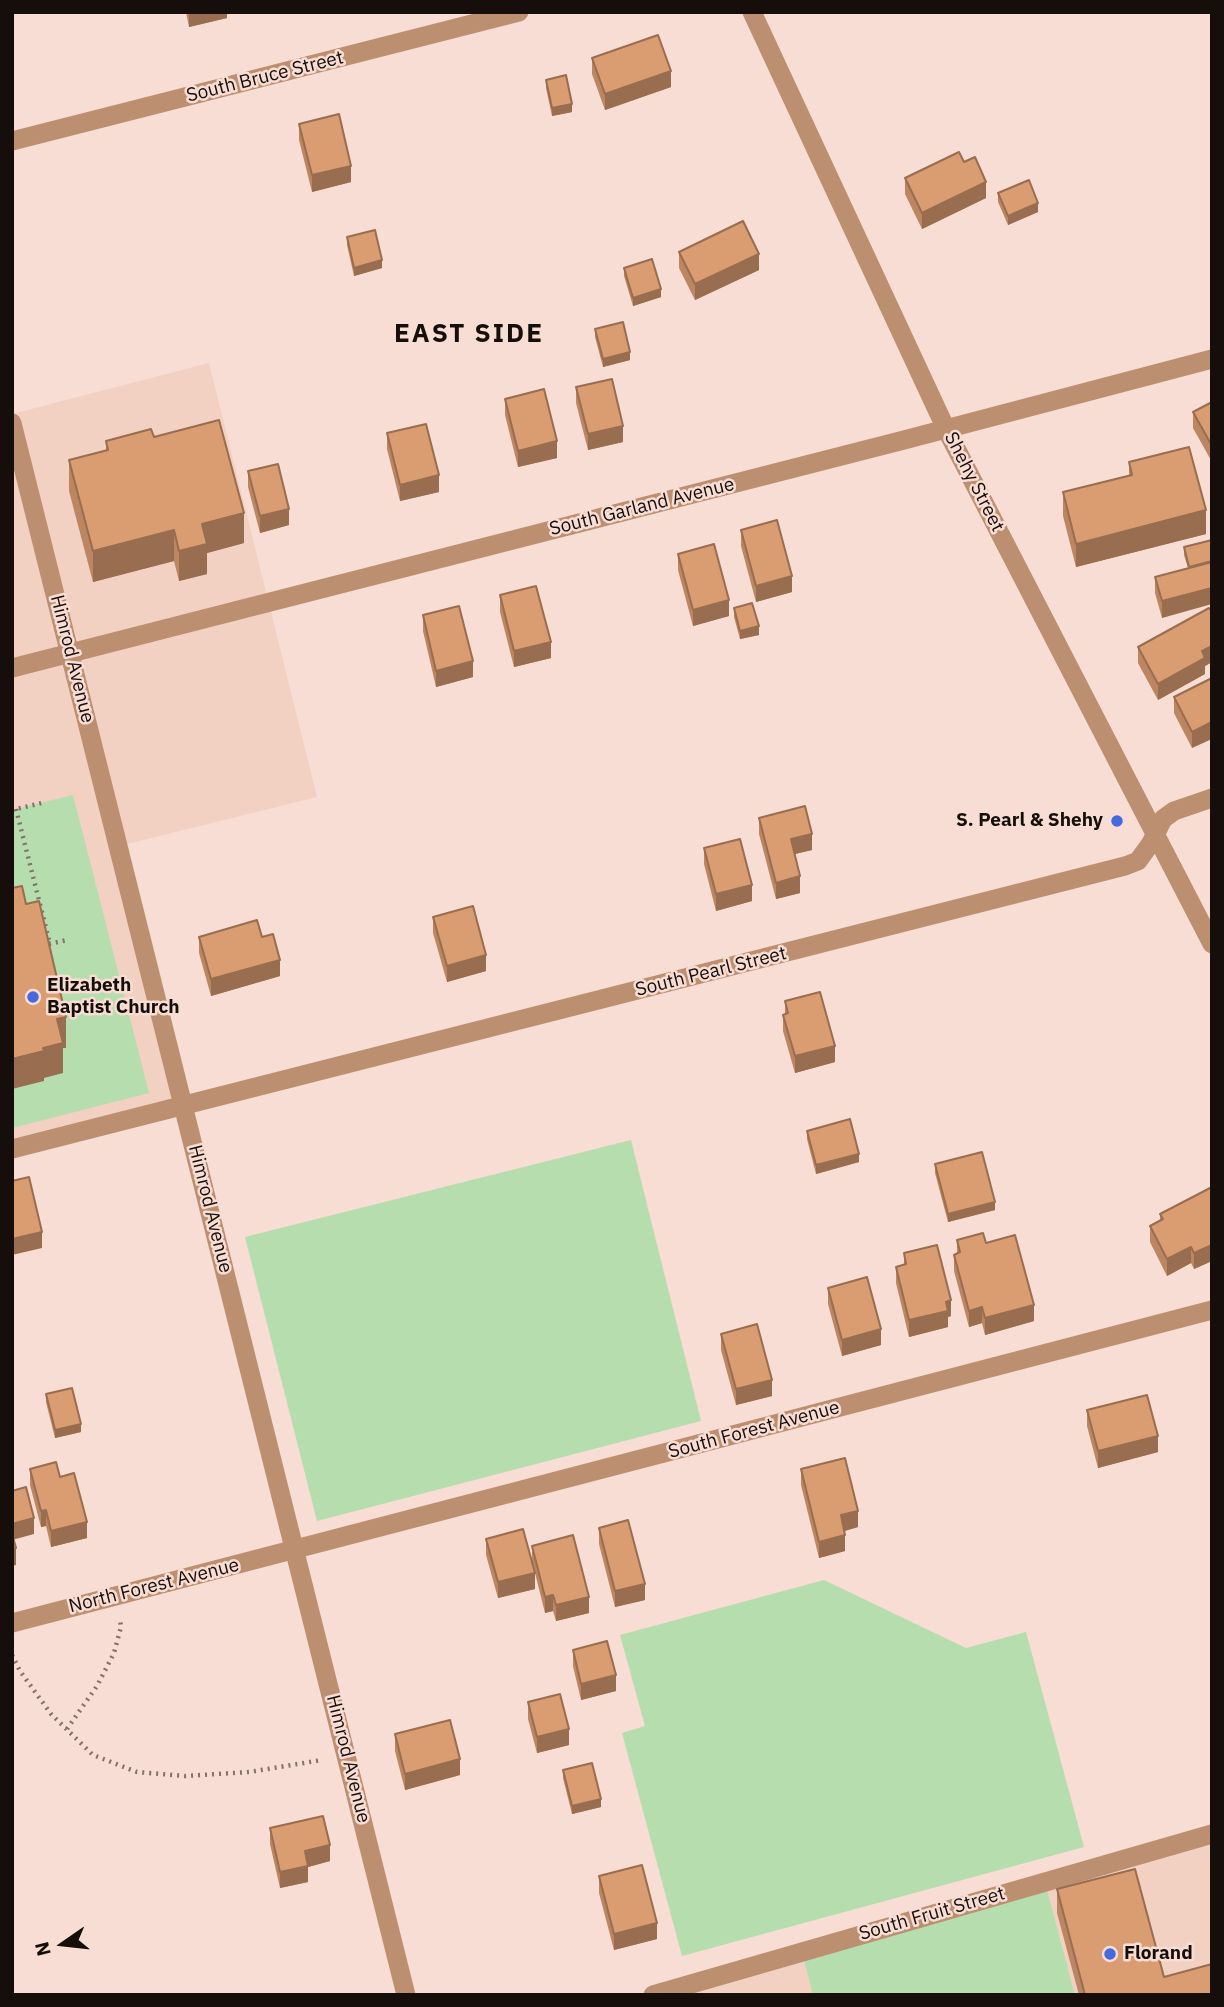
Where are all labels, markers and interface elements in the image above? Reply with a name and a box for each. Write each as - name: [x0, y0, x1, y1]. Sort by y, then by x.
- street label: South Bruce Street: [184, 46, 346, 108]
- district label: EAST SIDE: [395, 318, 543, 350]
- street label: Shehy Street: [939, 428, 1009, 536]
- street label: South Garland Avenue: [547, 473, 737, 541]
- street label: Himrod Avenue: [45, 593, 99, 725]
- place label: S. Pearl & Shehy: [956, 810, 1103, 832]
- marker: S. Pearl & Shehy: [1109, 813, 1125, 829]
- street label: South Pearl Street: [633, 942, 789, 1002]
- place label: Elizabeth Baptist Church: [47, 975, 180, 1019]
- marker: Elizabeth Baptist Church: [25, 989, 41, 1005]
- street label: Himrod Avenue: [183, 1143, 237, 1275]
- street label: South Forest Avenue: [666, 1396, 842, 1464]
- street label: North Forest Avenue: [66, 1554, 242, 1618]
- street label: Himrod Avenue: [321, 1693, 375, 1825]
- street label: South Fruit Street: [857, 1882, 1007, 1946]
- north arrow: [28, 1909, 98, 1979]
- text: N: [29, 1940, 56, 1959]
- place label: Florand: [1124, 1943, 1193, 1965]
- marker: Florand: [1102, 1946, 1118, 1962]

